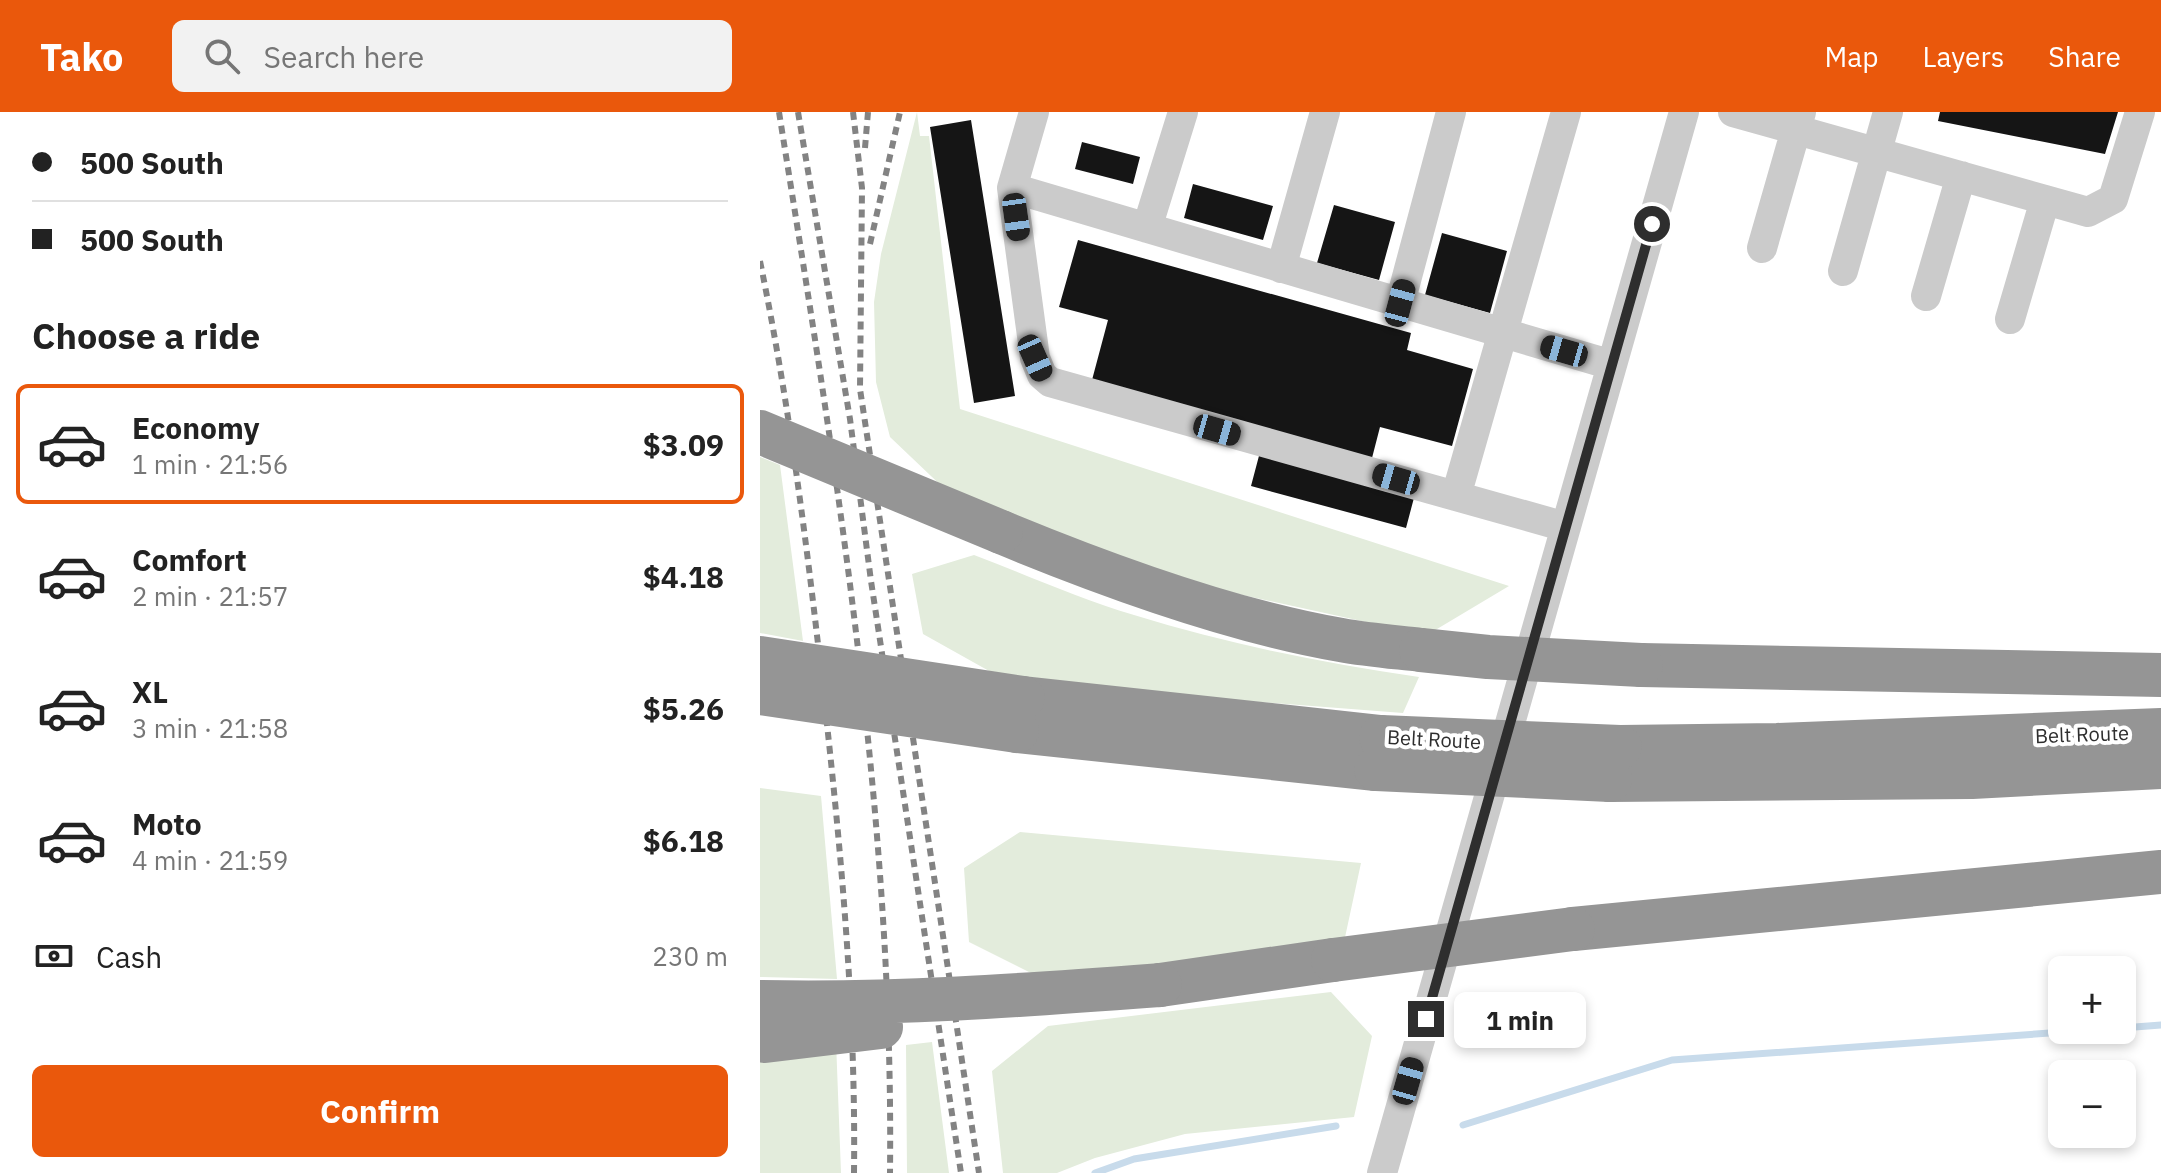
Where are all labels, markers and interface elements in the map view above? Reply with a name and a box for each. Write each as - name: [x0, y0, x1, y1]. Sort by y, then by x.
- search box: [172, 20, 732, 92]
- text: Tako: [40, 32, 124, 81]
- icon: search: [200, 34, 244, 78]
- text: Search here: [264, 37, 424, 76]
- text: Map: [1824, 38, 1878, 75]
- text: Layers: [1922, 38, 2004, 75]
- text: Share: [2048, 38, 2121, 75]
- text: 500 South: [80, 143, 224, 182]
- car: [1001, 192, 1031, 242]
- route start: [1634, 206, 1670, 242]
- text: 500 South: [80, 220, 224, 259]
- car: [1382, 277, 1418, 329]
- text: Choose a ride: [32, 312, 260, 359]
- car: [1014, 331, 1056, 385]
- car: [1538, 333, 1590, 369]
- icon: car: [36, 408, 108, 480]
- text: Economy: [132, 408, 260, 447]
- car: [1191, 412, 1243, 448]
- text: $3.09: [643, 425, 724, 464]
- text: 1 min · 21:56: [132, 447, 288, 481]
- car: [1370, 461, 1422, 497]
- icon: car: [36, 540, 108, 612]
- text: Comfort: [132, 540, 247, 579]
- text: $4.18: [643, 557, 724, 596]
- text: 2 min · 21:57: [132, 579, 288, 613]
- icon: car: [36, 672, 108, 744]
- text: XL: [132, 672, 168, 711]
- text: $5.26: [643, 689, 724, 728]
- text: 3 min · 21:58: [132, 711, 288, 745]
- street label: Belt Route: [2035, 719, 2130, 749]
- street label: Belt Route: [1386, 723, 1482, 755]
- icon: car: [36, 804, 108, 876]
- text: Moto: [132, 804, 202, 843]
- text: $6.18: [643, 821, 724, 860]
- text: 4 min · 21:59: [132, 843, 288, 877]
- icon: cash: [32, 934, 76, 978]
- text: Cash: [96, 937, 162, 976]
- text: 230 m: [652, 939, 728, 973]
- map controls: [2048, 956, 2136, 1148]
- button: +: [2048, 956, 2136, 1044]
- callout: 1 min: [1454, 991, 1586, 1047]
- route end: [1408, 1001, 1444, 1037]
- text: 1 min: [1486, 1003, 1554, 1037]
- car: [1390, 1055, 1426, 1107]
- button: −: [2048, 1060, 2136, 1148]
- button: Confirm: [32, 1065, 728, 1157]

